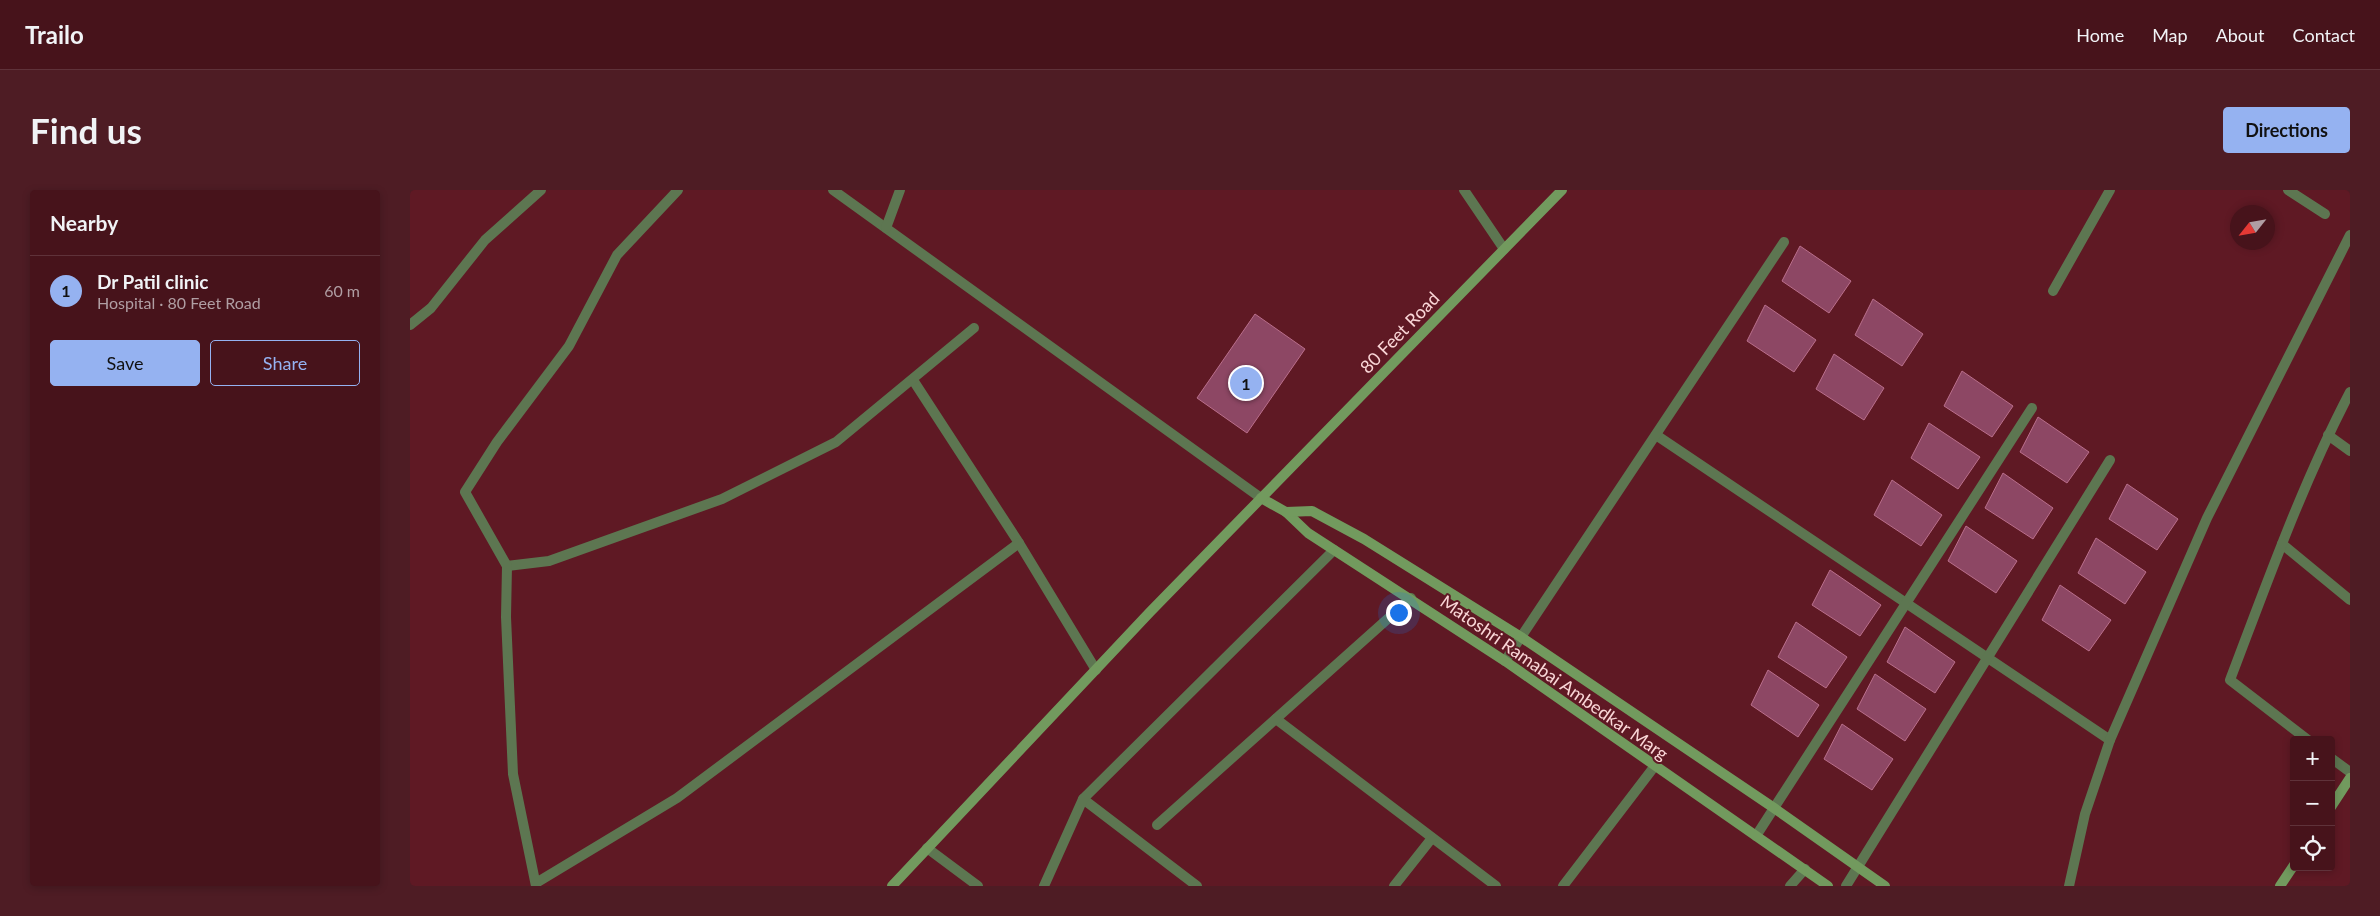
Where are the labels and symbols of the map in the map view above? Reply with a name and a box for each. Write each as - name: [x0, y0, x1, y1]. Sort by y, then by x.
- north arrow: [2230, 205, 2275, 250]
- street label: 80 Feet Road: [1355, 287, 1444, 378]
- pin: 1: [1230, 364, 1262, 402]
- street label: Matoshri Ramabai Ambedkar Marg: [1436, 590, 1673, 764]
- your location: [1386, 600, 1412, 626]

